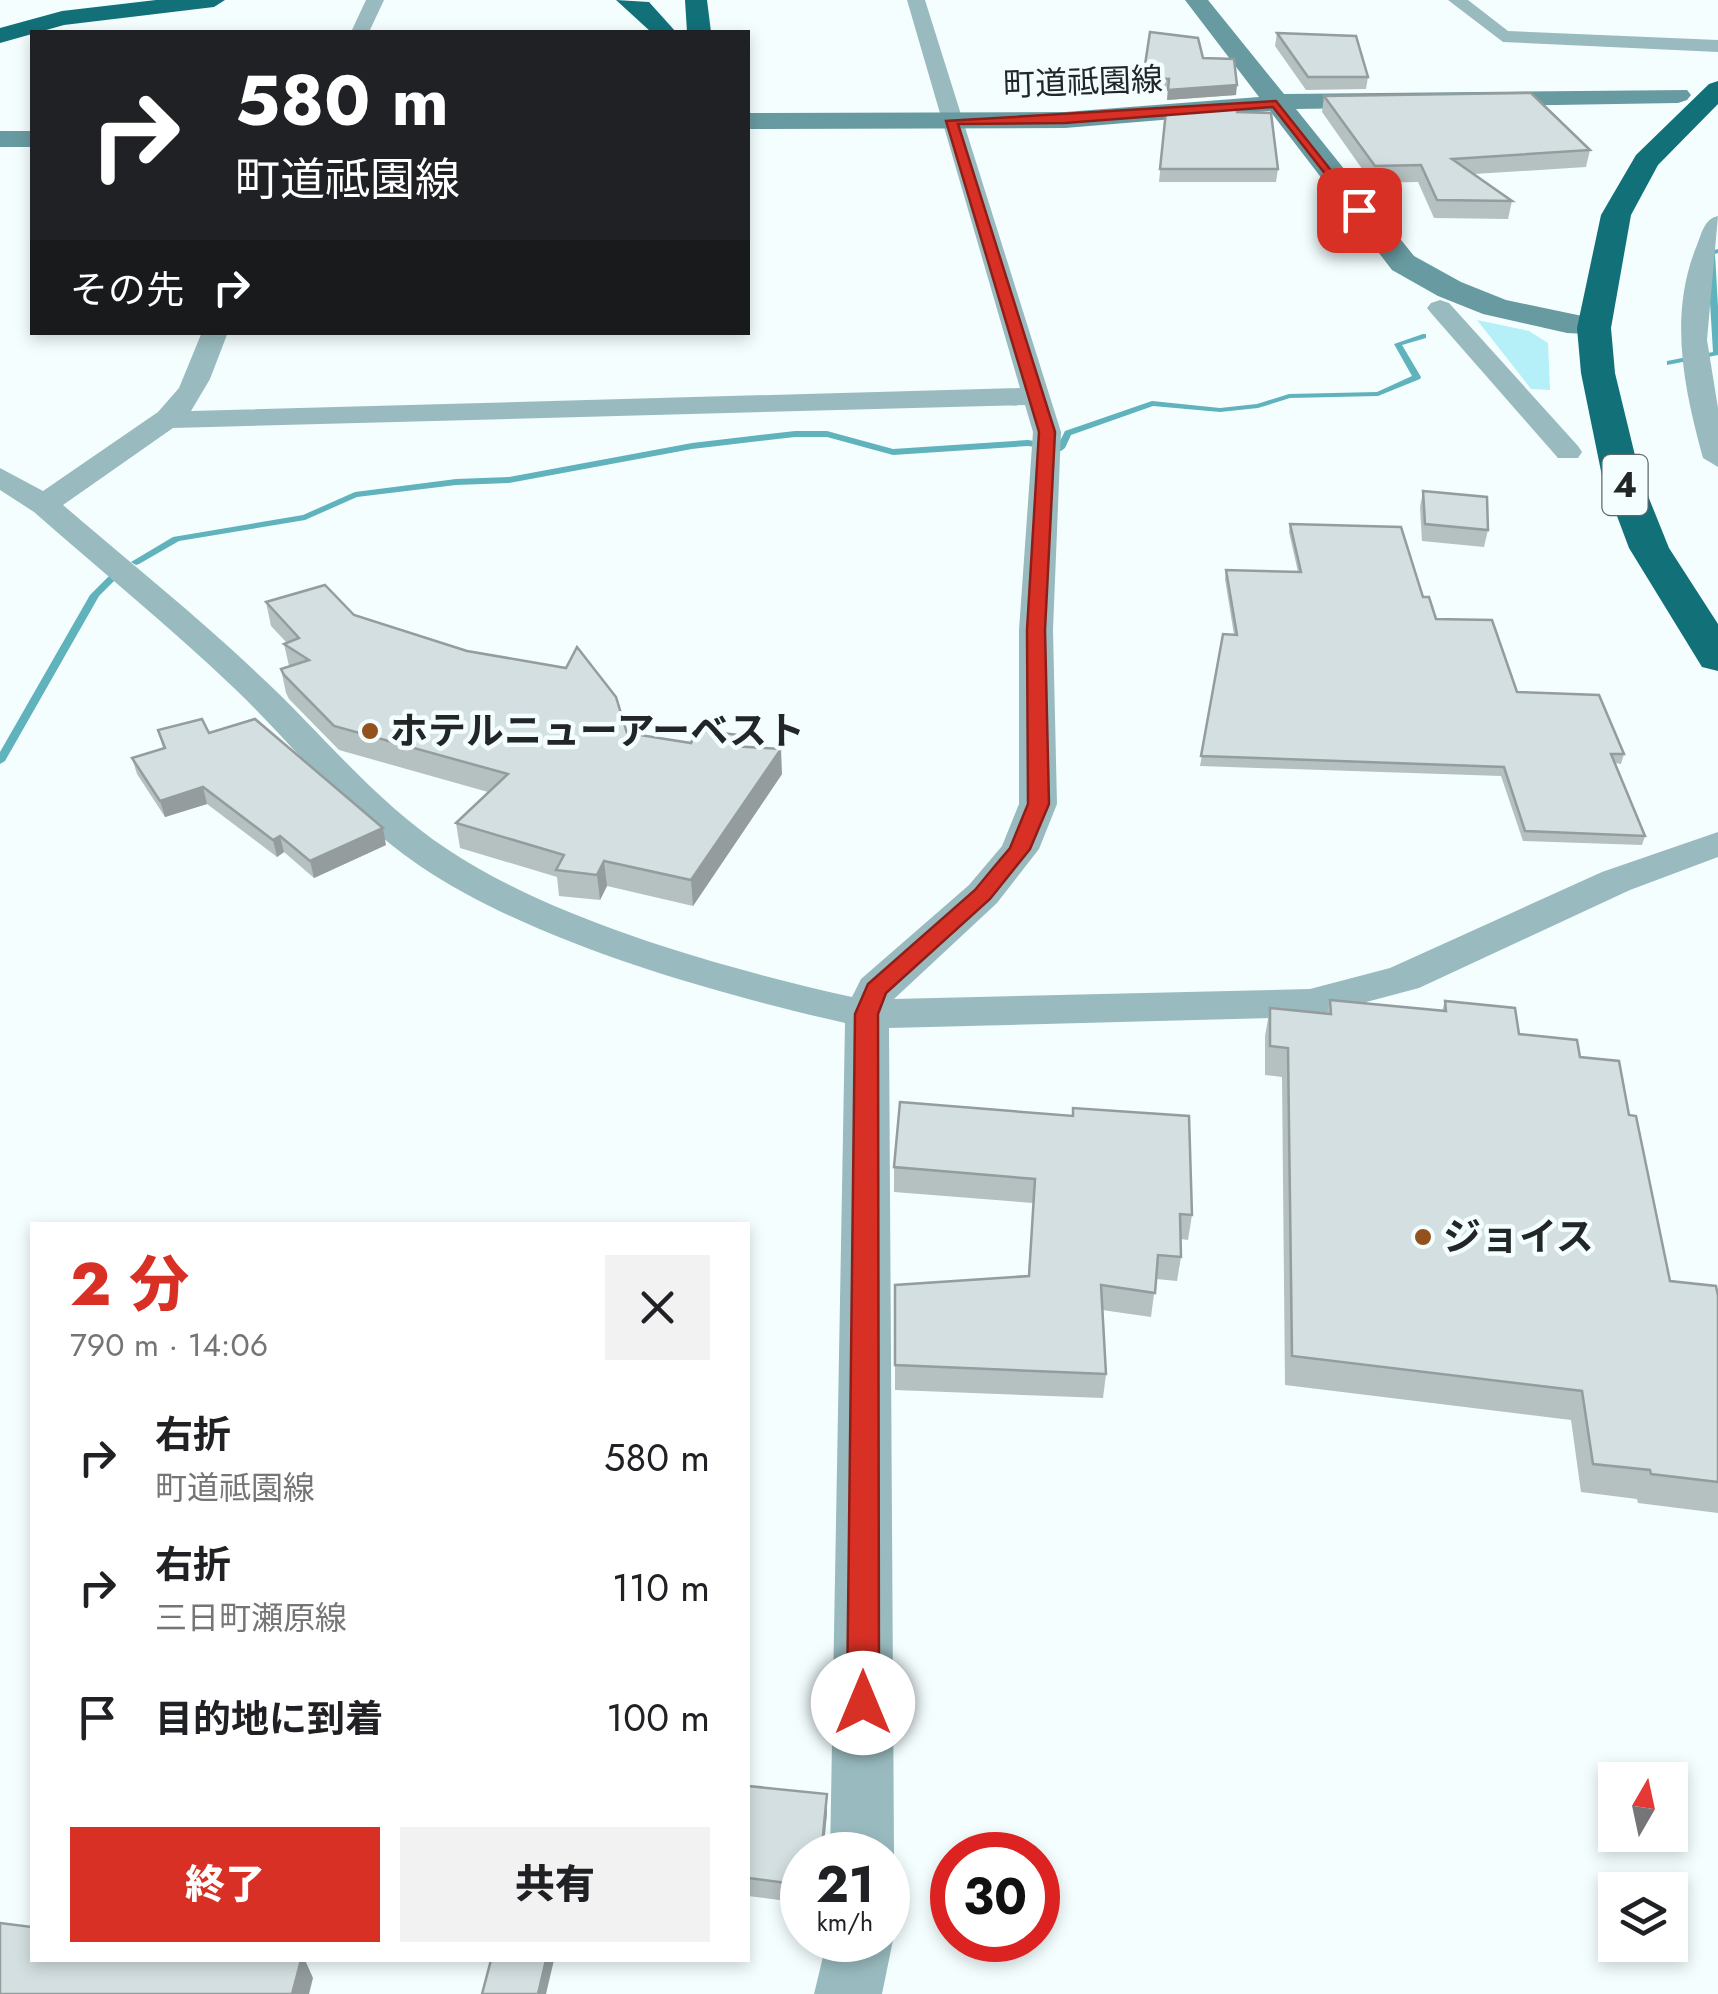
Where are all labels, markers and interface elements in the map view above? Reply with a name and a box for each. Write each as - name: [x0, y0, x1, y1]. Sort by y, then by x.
- text: 580 m: [235, 50, 449, 151]
- street label: 町道祗園線: [1002, 56, 1164, 108]
- icon: right: [70, 70, 200, 200]
- text: 町道祗園線: [235, 147, 460, 212]
- pin: [1317, 168, 1402, 253]
- icon: arrive: [1332, 183, 1387, 238]
- icon: right: [204, 260, 259, 315]
- text: その先: [70, 262, 184, 317]
- road number: 4: [1602, 455, 1648, 515]
- place label: ホテルニューアーベスト: [390, 703, 805, 758]
- marker: ホテルニューアーベスト: [359, 720, 381, 742]
- place label: ジョイス: [1443, 1209, 1594, 1264]
- marker: ジョイス: [1412, 1226, 1434, 1248]
- text: 2 分: [70, 1241, 189, 1328]
- button: close: [605, 1255, 710, 1360]
- text: 790 m · 14:06: [70, 1322, 268, 1368]
- text: 右折: [155, 1407, 231, 1462]
- icon: right: [70, 1430, 125, 1485]
- text: 580 m: [604, 1430, 710, 1485]
- text: 町道祗園線: [155, 1465, 315, 1511]
- text: 右折: [155, 1537, 231, 1592]
- icon: right: [70, 1560, 125, 1615]
- text: 110 m: [612, 1560, 710, 1615]
- text: 三日町瀬原線: [155, 1595, 347, 1641]
- position arrow: [811, 1651, 915, 1755]
- icon: arrive: [70, 1690, 125, 1745]
- text: 100 m: [606, 1690, 710, 1745]
- text: 目的地に到着: [155, 1691, 383, 1746]
- north arrow: [1598, 1762, 1688, 1852]
- map controls: [1598, 1762, 1688, 1962]
- button: 終了: [70, 1827, 380, 1942]
- button: 共有: [400, 1827, 710, 1942]
- speed limit sign: 30: [930, 1832, 1060, 1962]
- text: 21: [816, 1848, 874, 1921]
- button: layers: [1598, 1872, 1688, 1962]
- text: km/h: [817, 1904, 873, 1940]

